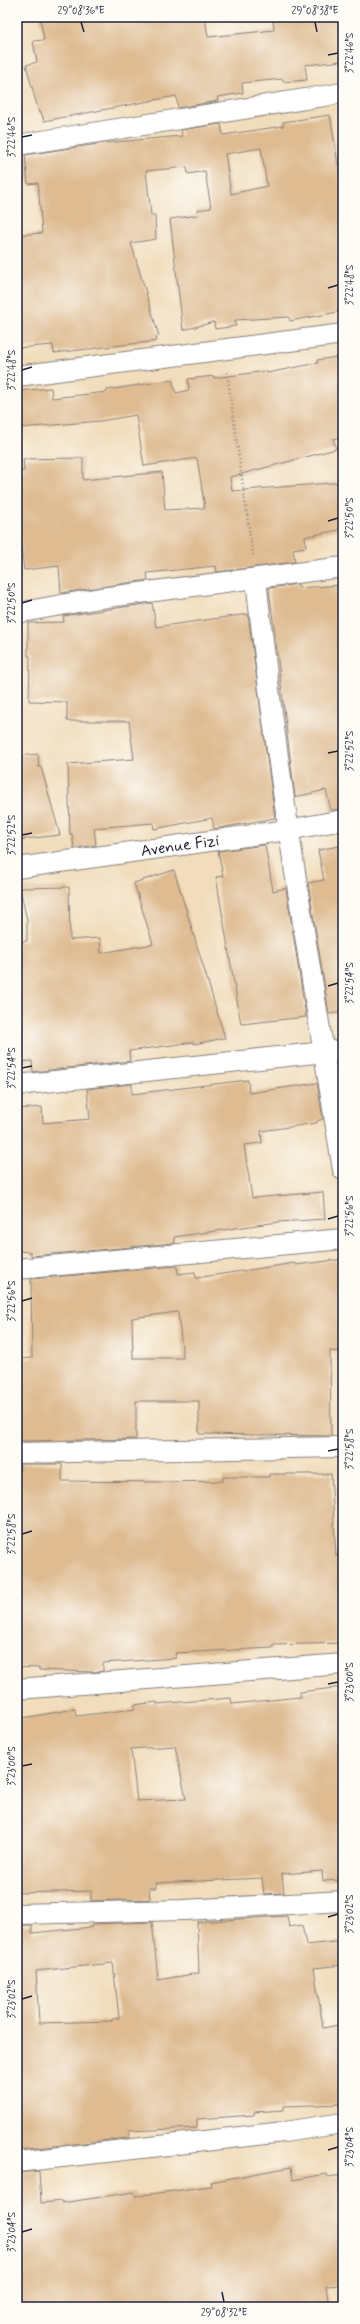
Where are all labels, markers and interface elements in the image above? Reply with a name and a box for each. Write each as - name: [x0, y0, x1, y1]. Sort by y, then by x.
- text: 29°08'36"E: [58, 4, 105, 18]
- text: 29°08'38"E: [292, 4, 339, 18]
- text: 3°22'46"S: [343, 32, 357, 73]
- text: 3°22'46"S: [5, 116, 19, 157]
- text: 3°22'48"S: [343, 264, 357, 305]
- text: 3°22'48"S: [5, 349, 19, 390]
- text: 3°22'50"S: [343, 497, 357, 539]
- text: 3°22'50"S: [5, 582, 19, 624]
- text: 3°22'52"S: [343, 730, 357, 771]
- text: 3°22'52"S: [5, 814, 19, 855]
- street label: Avenue Fizi: [139, 830, 221, 862]
- text: 3°22'54"S: [343, 962, 357, 1004]
- text: 3°22'54"S: [5, 1047, 19, 1089]
- text: 3°22'56"S: [343, 1195, 357, 1236]
- text: 3°22'56"S: [5, 1280, 19, 1321]
- text: 3°22'58"S: [343, 1428, 357, 1469]
- text: 3°22'58"S: [5, 1513, 19, 1554]
- text: 3°23'00"S: [343, 1662, 357, 1702]
- text: 3°23'00"S: [5, 1746, 19, 1786]
- text: 3°23'02"S: [343, 1894, 357, 1934]
- text: 3°23'02"S: [5, 1979, 19, 2019]
- text: 3°23'04"S: [343, 2127, 357, 2167]
- text: 3°23'04"S: [5, 2212, 19, 2252]
- text: 29°08'32"E: [201, 2306, 248, 2320]

